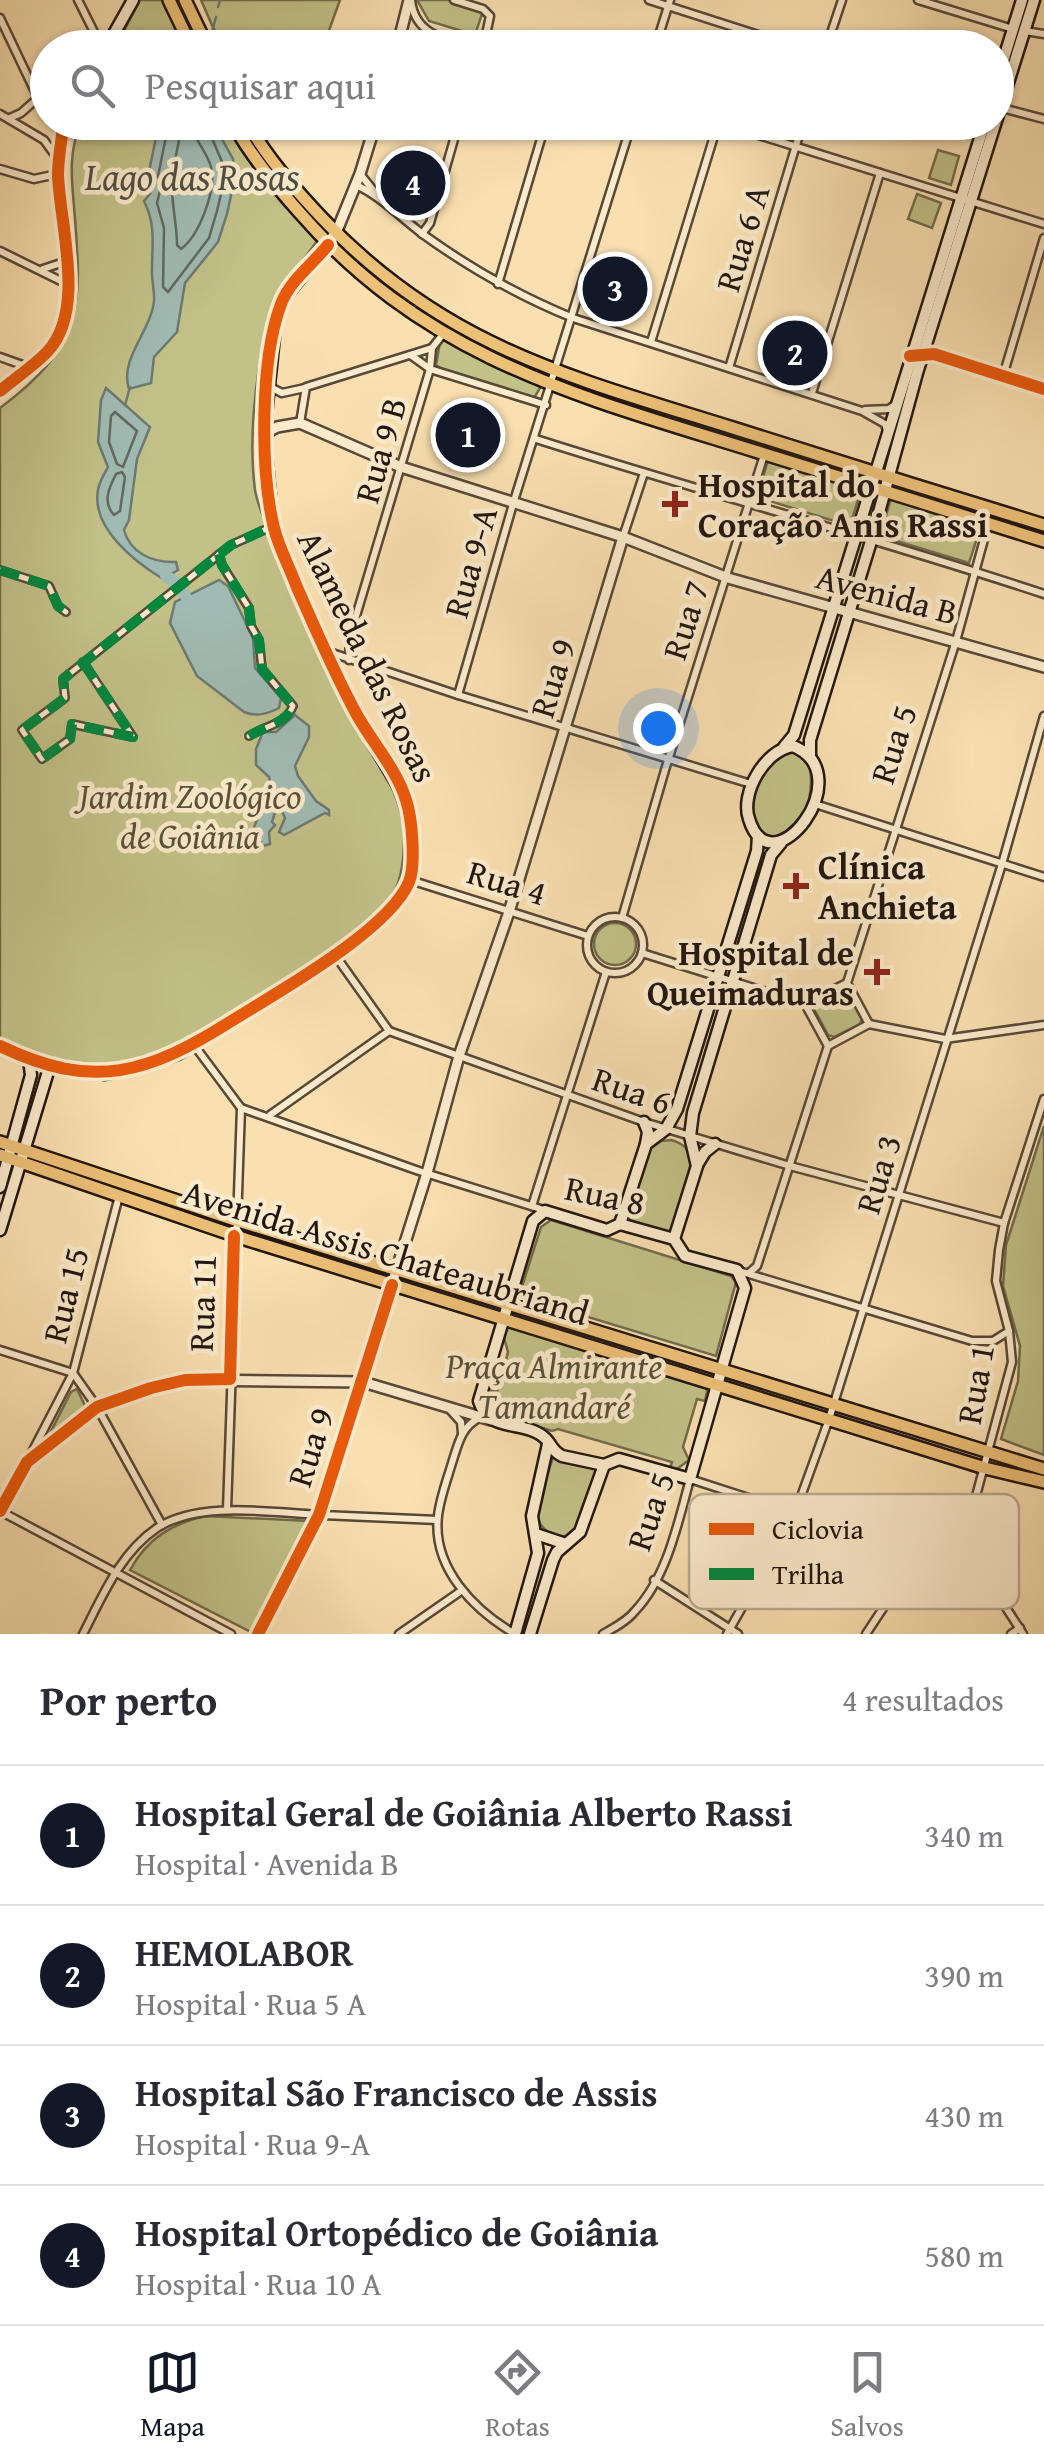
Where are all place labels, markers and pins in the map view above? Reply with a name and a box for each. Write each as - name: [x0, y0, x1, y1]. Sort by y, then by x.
- pin: 4: [380, 146, 446, 220]
- pin: 3: [582, 252, 648, 326]
- pin: 2: [762, 316, 828, 390]
- pin: 1: [436, 398, 500, 472]
- place label: Hospital do Coração Anis Rassi: [698, 459, 988, 550]
- marker: Hospital do Coração Anis Rassi: [662, 491, 688, 517]
- place label: Clínica Anchieta: [818, 841, 957, 932]
- marker: Clínica Anchieta: [783, 873, 809, 899]
- place label: Hospital de Queimaduras: [647, 927, 854, 1018]
- marker: Hospital de Queimaduras: [864, 959, 890, 985]

